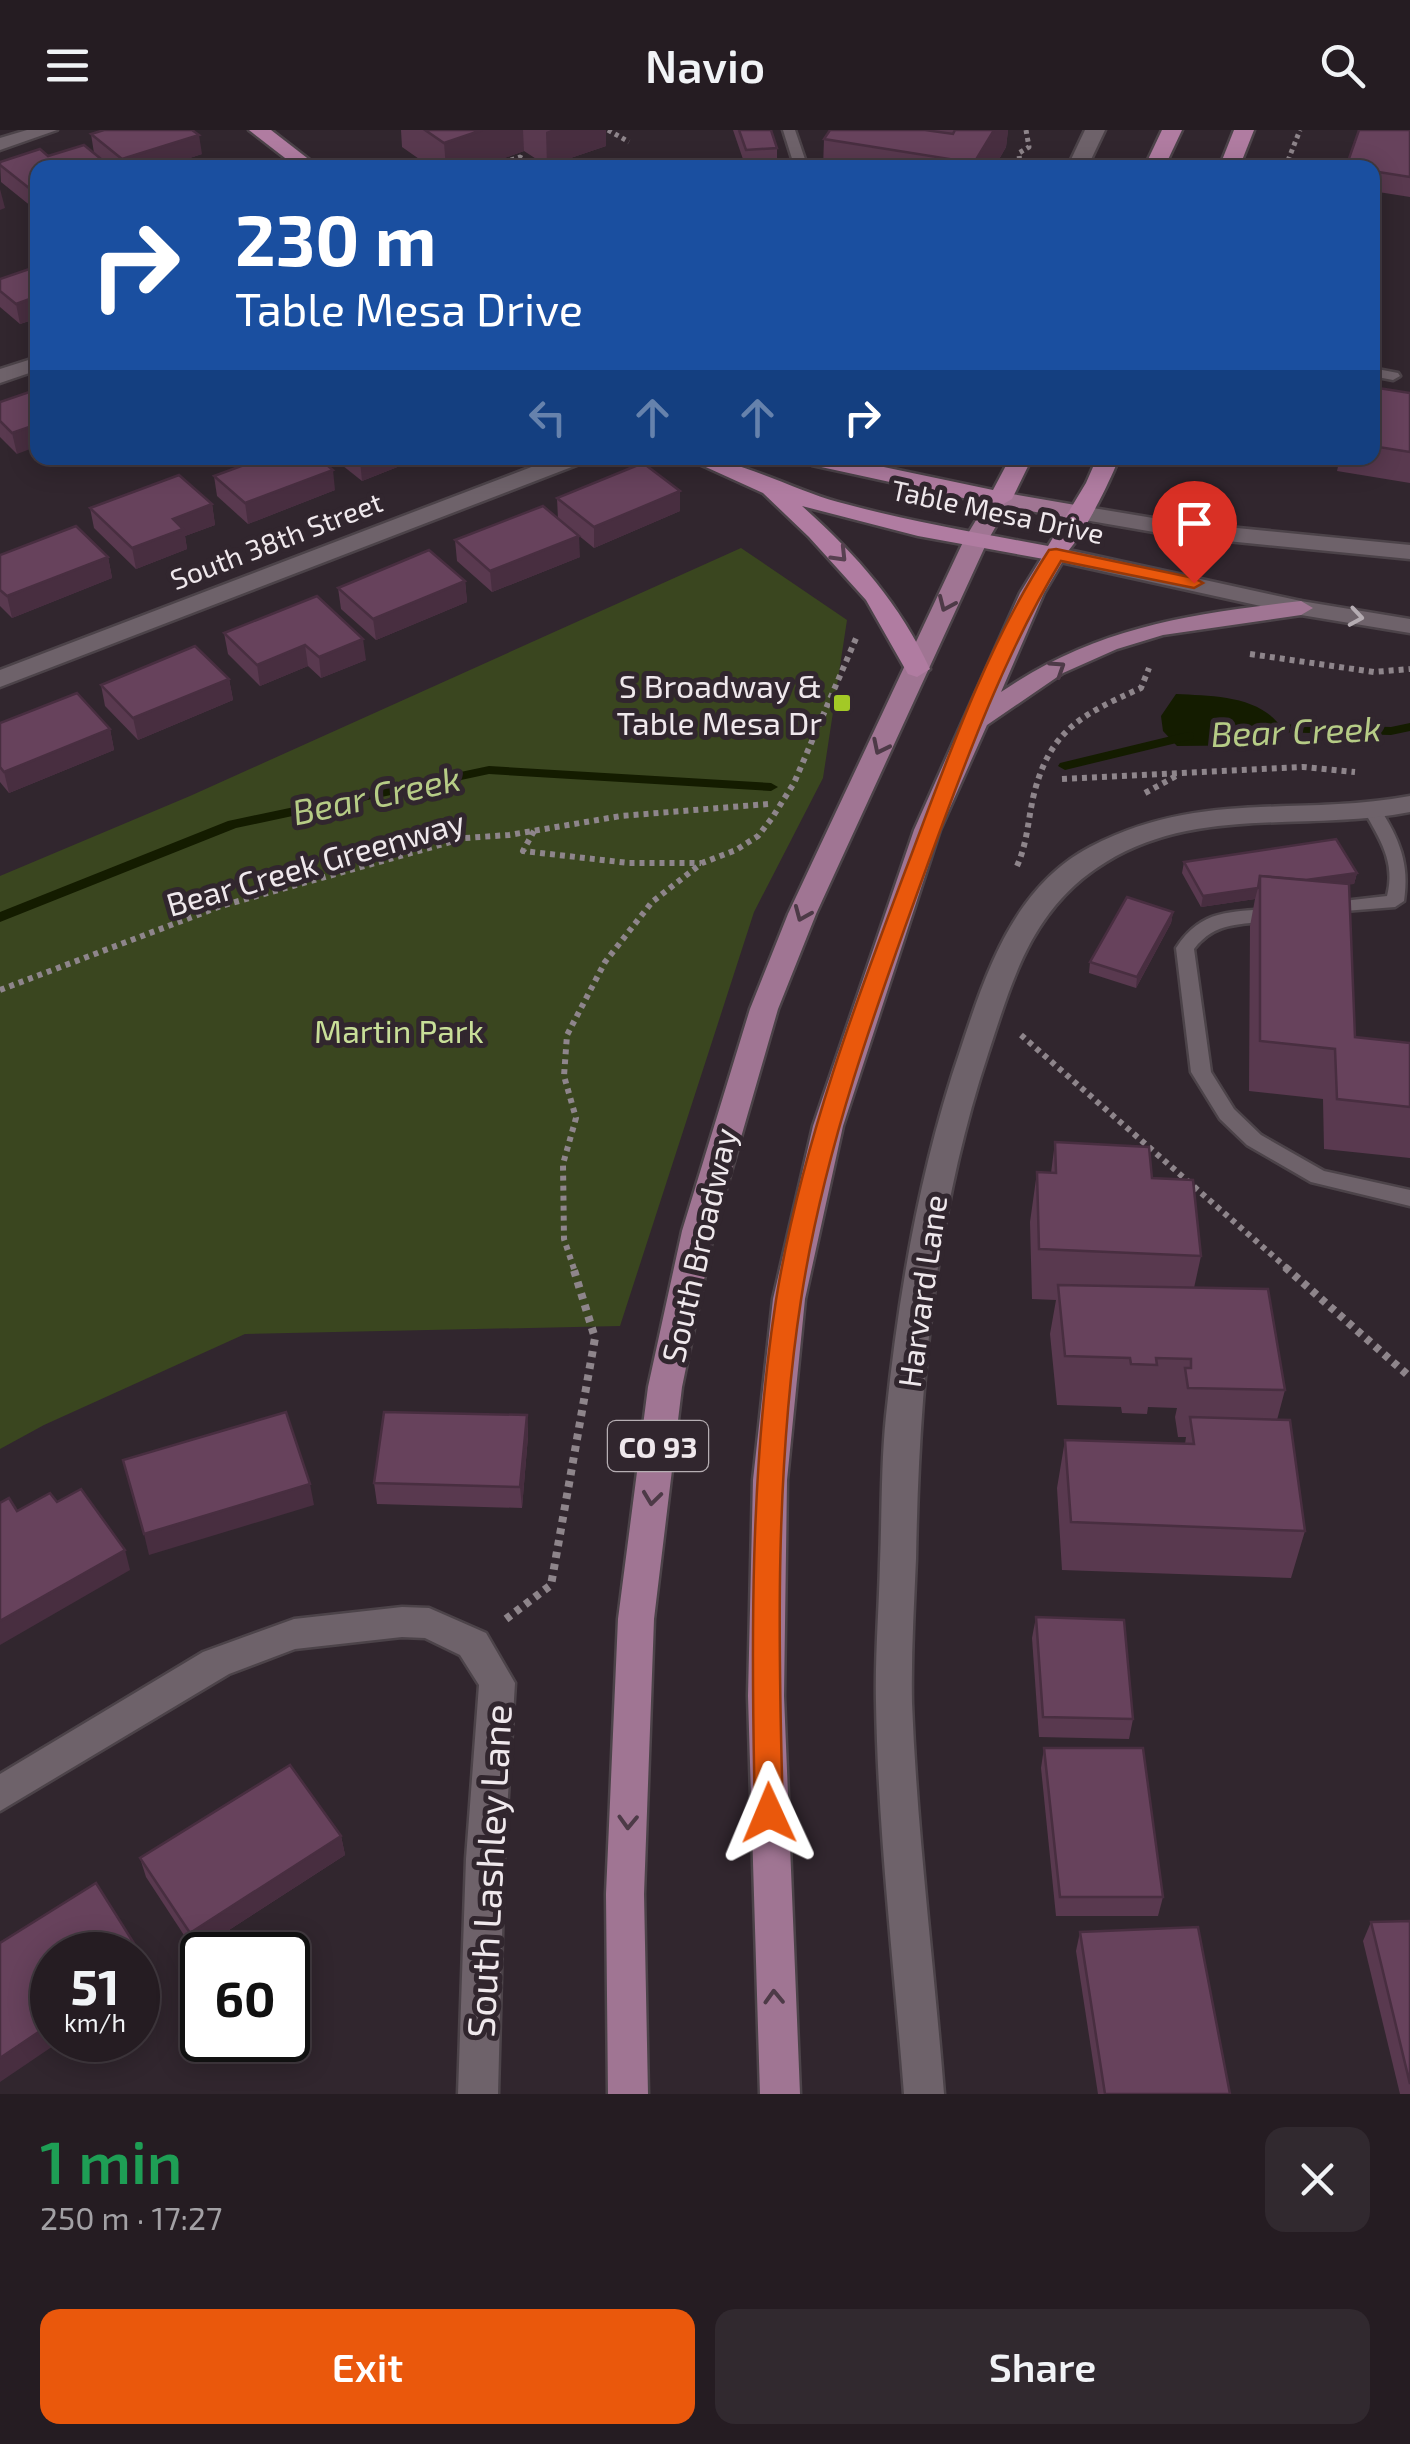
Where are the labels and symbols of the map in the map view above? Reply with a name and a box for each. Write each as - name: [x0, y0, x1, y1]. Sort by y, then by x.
- street label: Table Mesa Drive: [889, 472, 1107, 550]
- pin: [1152, 481, 1237, 584]
- street label: South 38th Street: [165, 484, 387, 596]
- one-way arrow: [828, 544, 846, 562]
- one-way arrow: [938, 594, 958, 612]
- one-way arrow: [1348, 606, 1365, 627]
- one-way arrow: [1048, 661, 1066, 680]
- place label: S Broadway & Table Mesa Dr: [616, 666, 822, 741]
- marker: S Broadway & Table Mesa Dr: [831, 692, 853, 714]
- water label: Bear Creek: [1210, 706, 1382, 754]
- one-way arrow: [872, 737, 892, 755]
- water label: Bear Creek: [288, 756, 464, 832]
- street label: Bear Creek Greenway: [162, 801, 468, 923]
- one-way arrow: [794, 904, 814, 922]
- park label: Martin Park: [314, 1011, 484, 1049]
- street label: South Broadway: [653, 1124, 743, 1366]
- street label: Harvard Lane: [889, 1192, 953, 1390]
- road number: CO 93: [608, 1421, 708, 1471]
- one-way arrow: [642, 1489, 663, 1506]
- street label: South Lashley Lane: [456, 1703, 520, 2039]
- position arrow: [717, 1761, 821, 1865]
- one-way arrow: [618, 1814, 639, 1830]
- speed limit sign: 60: [180, 1932, 310, 2062]
- one-way arrow: [764, 1988, 785, 2004]

